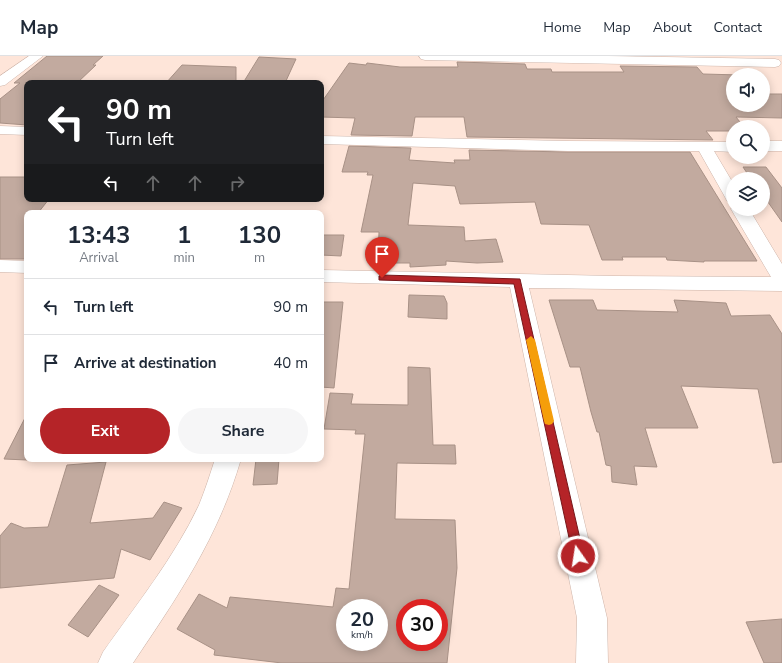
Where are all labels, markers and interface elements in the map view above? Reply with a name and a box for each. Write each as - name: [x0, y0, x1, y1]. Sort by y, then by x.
- text: Map: [20, 15, 58, 41]
- text: Home: [543, 18, 581, 37]
- text: Map: [603, 18, 631, 37]
- text: About: [653, 18, 692, 37]
- text: Contact: [714, 18, 762, 37]
- map controls: [726, 68, 770, 216]
- button: sound: [726, 68, 770, 112]
- text: 90 m: [106, 91, 172, 129]
- icon: left: [40, 96, 92, 148]
- button: search: [726, 120, 770, 164]
- text: Turn left: [106, 127, 174, 151]
- icon: left: [100, 172, 122, 194]
- icon: ahead: [142, 172, 164, 194]
- icon: ahead: [184, 172, 206, 194]
- icon: right: [226, 172, 248, 194]
- button: layers: [726, 172, 770, 216]
- text: 13:43: [67, 219, 130, 251]
- text: 1: [177, 219, 191, 251]
- text: 130: [238, 219, 281, 251]
- pin: [365, 237, 399, 278]
- icon: arrive: [371, 243, 393, 265]
- text: Arrival: [79, 249, 118, 267]
- text: min: [173, 249, 195, 267]
- text: m: [254, 249, 265, 267]
- icon: left: [40, 296, 62, 318]
- text: Turn left: [74, 297, 133, 317]
- text: 90 m: [273, 297, 308, 317]
- icon: arrive: [40, 352, 62, 374]
- text: Arrive at destination: [74, 353, 217, 373]
- text: 40 m: [273, 353, 308, 373]
- button: Exit: [40, 408, 170, 454]
- button: Share: [178, 408, 308, 454]
- position arrow: [557, 535, 599, 577]
- speed limit sign: 30: [396, 599, 448, 651]
- text: 20: [350, 606, 374, 633]
- text: km/h: [351, 628, 373, 642]

